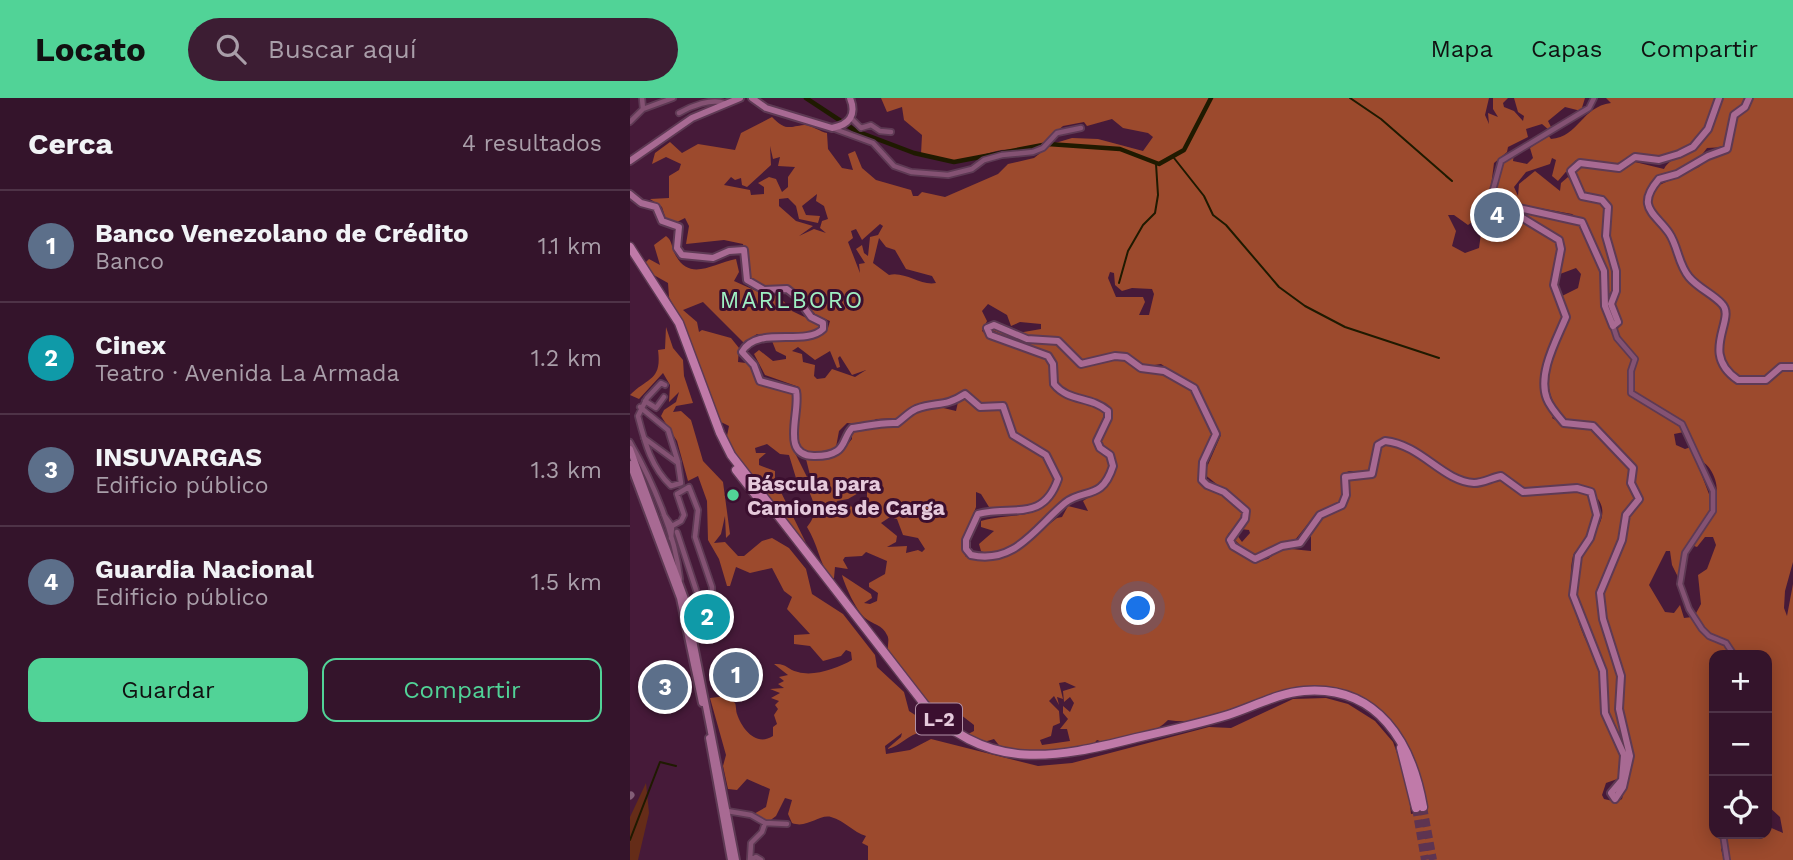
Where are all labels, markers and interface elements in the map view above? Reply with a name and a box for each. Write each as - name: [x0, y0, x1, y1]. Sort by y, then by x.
- search box: [188, 18, 678, 81]
- text: Locato: [35, 30, 146, 69]
- icon: search: [212, 30, 250, 68]
- text: Buscar aquí: [268, 34, 417, 64]
- text: Mapa: [1430, 35, 1493, 63]
- text: Capas: [1531, 35, 1602, 63]
- text: Compartir: [1640, 35, 1758, 63]
- text: Cerca: [28, 126, 113, 161]
- text: 4 resultados: [462, 130, 602, 157]
- pin: 4: [1474, 189, 1520, 241]
- text: Banco Venezolano de Crédito: [95, 218, 469, 248]
- text: 1: [46, 233, 56, 260]
- text: 1.1 km: [538, 233, 602, 260]
- text: Banco: [95, 248, 164, 275]
- district label: MARLBORO: [720, 287, 864, 314]
- text: Cinex: [95, 330, 166, 360]
- text: 2: [44, 345, 58, 372]
- text: 1.2 km: [531, 345, 602, 372]
- text: Teatro · Avenida La Armada: [95, 360, 399, 387]
- text: INSUVARGAS: [95, 442, 262, 472]
- text: 3: [44, 457, 58, 484]
- text: 1.3 km: [531, 457, 602, 484]
- place label: Báscula para Camiones de Carga: [747, 471, 946, 520]
- text: Edificio público: [95, 472, 268, 499]
- marker: Báscula para Camiones de Carga: [725, 487, 741, 503]
- text: Guardia Nacional: [95, 554, 314, 584]
- text: 4: [44, 569, 58, 596]
- text: 1.5 km: [531, 569, 602, 596]
- text: Edificio público: [95, 584, 268, 611]
- pin: 2: [684, 591, 730, 643]
- your location: [1121, 591, 1155, 625]
- pin: 1: [713, 649, 759, 701]
- map controls: [1709, 650, 1772, 839]
- button: +: [1709, 650, 1772, 713]
- button: Guardar: [28, 658, 308, 722]
- button: Compartir: [322, 658, 602, 722]
- pin: 3: [642, 661, 688, 713]
- road number: L-2: [916, 704, 962, 734]
- button: −: [1709, 713, 1772, 776]
- button: locate: [1709, 776, 1772, 839]

